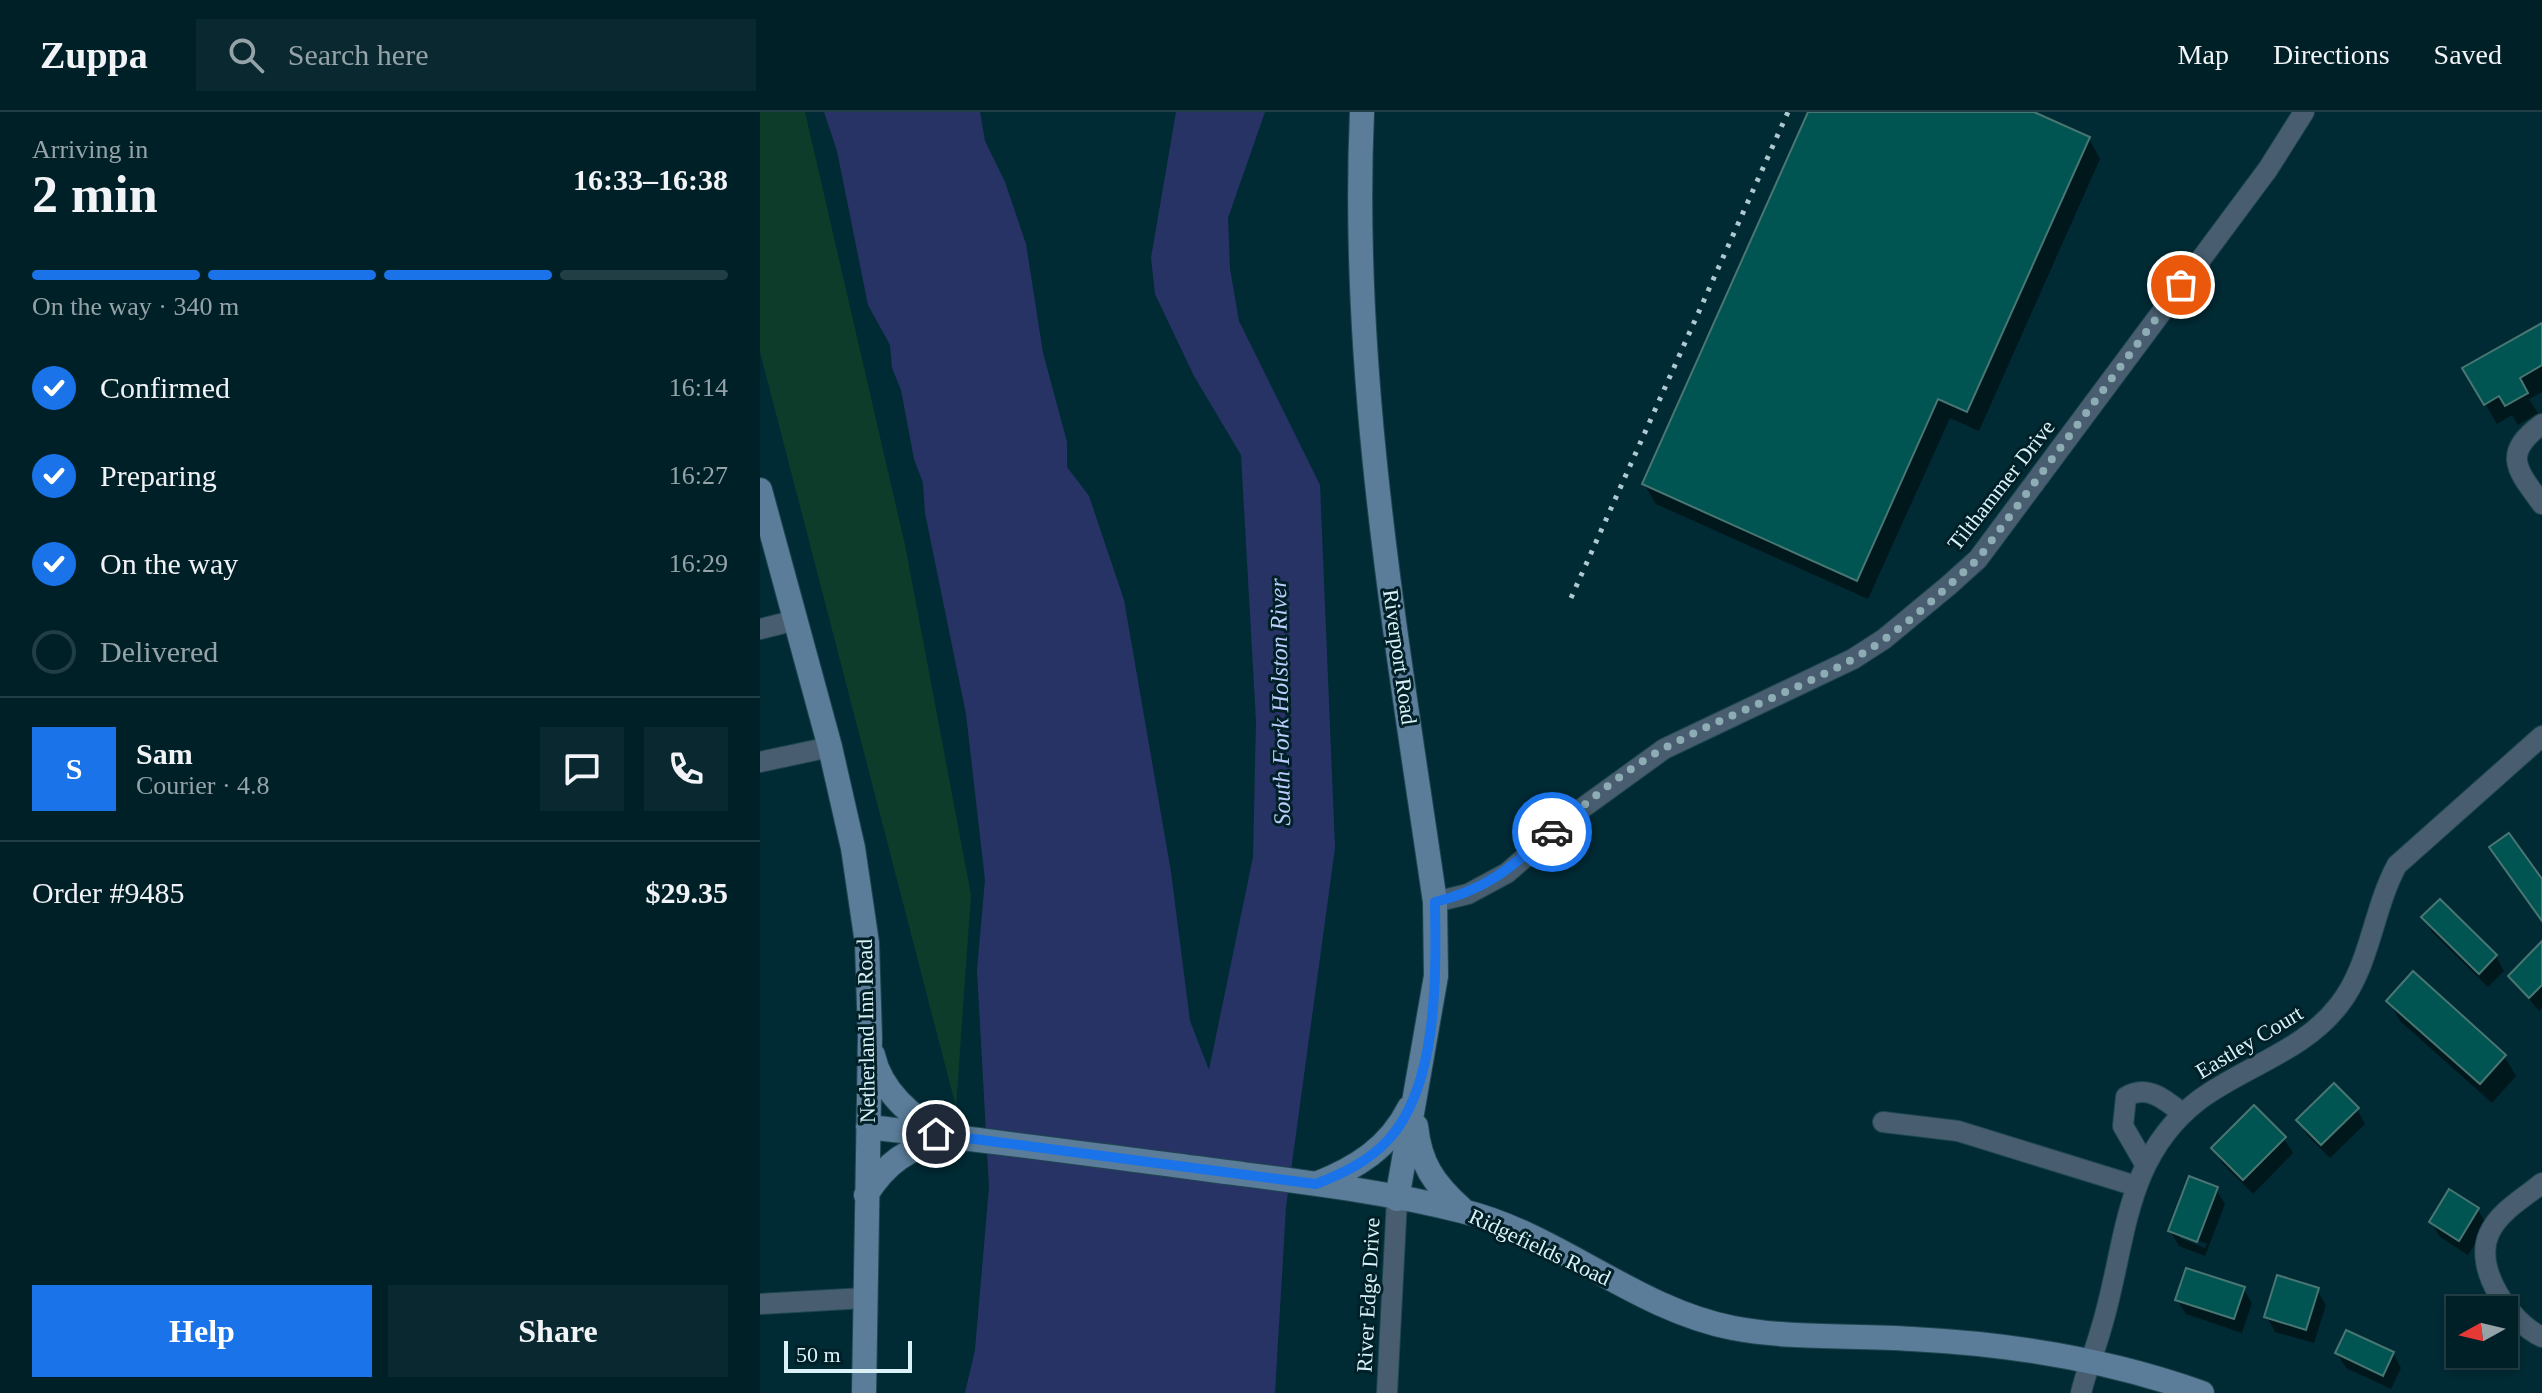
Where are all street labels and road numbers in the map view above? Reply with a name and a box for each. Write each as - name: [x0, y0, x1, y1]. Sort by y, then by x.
- street label: Tilthammer Drive: [1942, 415, 2060, 555]
- street label: Riverport Road: [1378, 588, 1422, 726]
- street label: Netherland Inn Road: [852, 939, 880, 1123]
- street label: Eastley Court: [2191, 1000, 2307, 1084]
- street label: Ridgefields Road: [1465, 1203, 1615, 1291]
- street label: River Edge Drive: [1351, 1217, 1385, 1373]

